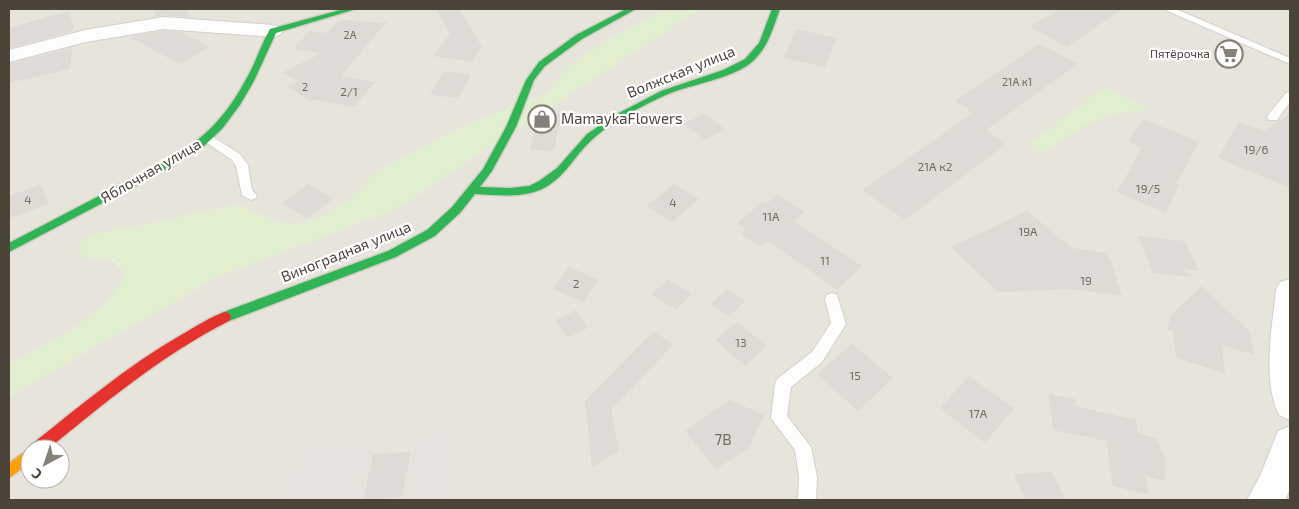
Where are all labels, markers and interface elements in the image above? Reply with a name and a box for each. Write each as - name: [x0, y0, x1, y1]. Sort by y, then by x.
- house number: 2А: [343, 28, 357, 41]
- supermarket icon: Пятёрочка: [1214, 39, 1244, 69]
- street label: Волжская улица: [624, 41, 738, 102]
- place label: Пятёрочка: [1150, 46, 1210, 60]
- house number: 21А к1: [1002, 75, 1032, 88]
- house number: 2: [302, 80, 308, 93]
- house number: 2/1: [340, 84, 358, 98]
- shop icon: MamaykaFlowers: [527, 104, 557, 134]
- place label: MamaykaFlowers: [561, 109, 683, 127]
- street label: Яблочная улица: [97, 134, 205, 207]
- house number: 19/6: [1244, 142, 1268, 156]
- house number: 21А к2: [918, 159, 953, 173]
- house number: 19/5: [1136, 181, 1160, 195]
- house number: 4: [24, 192, 32, 206]
- house number: 4: [669, 195, 677, 209]
- house number: 11А: [762, 209, 780, 223]
- street label: Виноградная улица: [278, 217, 414, 286]
- house number: 19А: [1018, 224, 1038, 238]
- house number: 11: [820, 253, 830, 267]
- house number: 19: [1080, 273, 1092, 287]
- house number: 2: [573, 276, 580, 290]
- house number: 13: [735, 335, 747, 349]
- house number: 15: [849, 368, 861, 382]
- house number: 17А: [969, 406, 988, 420]
- house number: 7В: [715, 430, 731, 448]
- north arrow: [20, 439, 70, 489]
- text: С: [28, 465, 45, 483]

